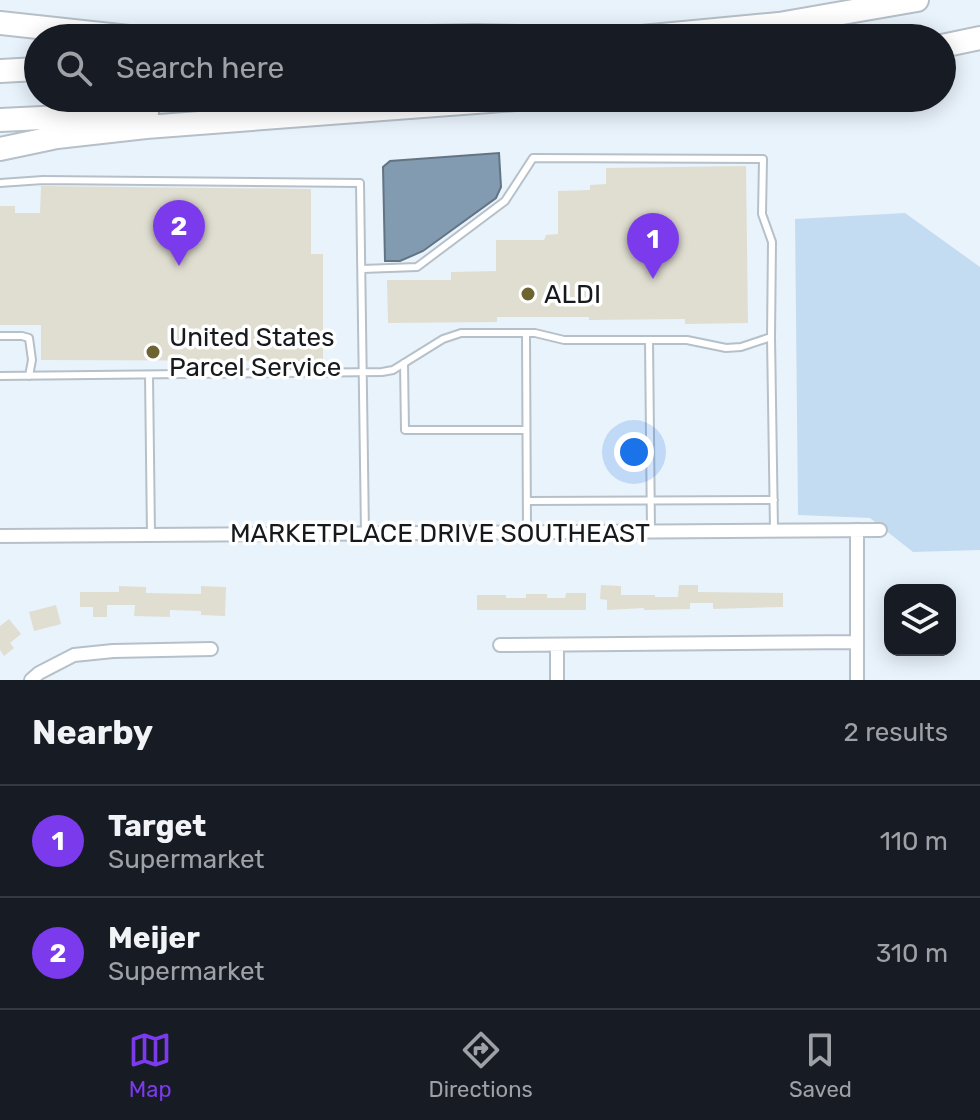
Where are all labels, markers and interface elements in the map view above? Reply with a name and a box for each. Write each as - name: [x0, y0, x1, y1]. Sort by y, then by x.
- search box: [24, 24, 956, 112]
- icon: search: [52, 46, 96, 90]
- text: Search here: [116, 50, 284, 86]
- pin: 2: [153, 200, 205, 266]
- pin: 1: [627, 213, 679, 279]
- place label: ALDI: [544, 279, 601, 310]
- marker: ALDI: [519, 285, 537, 303]
- place label: United States Parcel Service: [169, 322, 341, 383]
- marker: United States Parcel Service: [144, 343, 162, 361]
- your location: [614, 432, 654, 472]
- street label: MARKETPLACE DRIVE SOUTHEAST: [230, 518, 650, 549]
- map controls: [884, 584, 956, 656]
- button: layers: [884, 584, 956, 656]
- text: Nearby: [32, 712, 153, 753]
- text: 2 results: [844, 717, 948, 748]
- text: Target: [108, 808, 206, 844]
- text: 1: [52, 826, 64, 857]
- text: 110 m: [880, 826, 948, 857]
- text: Supermarket: [108, 844, 265, 875]
- text: Meijer: [108, 920, 200, 956]
- text: 2: [50, 938, 66, 969]
- text: 310 m: [876, 938, 948, 969]
- text: Supermarket: [108, 956, 265, 987]
- tab: Map: [128, 1028, 172, 1103]
- tab: Directions: [428, 1028, 533, 1103]
- tab: Saved: [789, 1028, 852, 1103]

